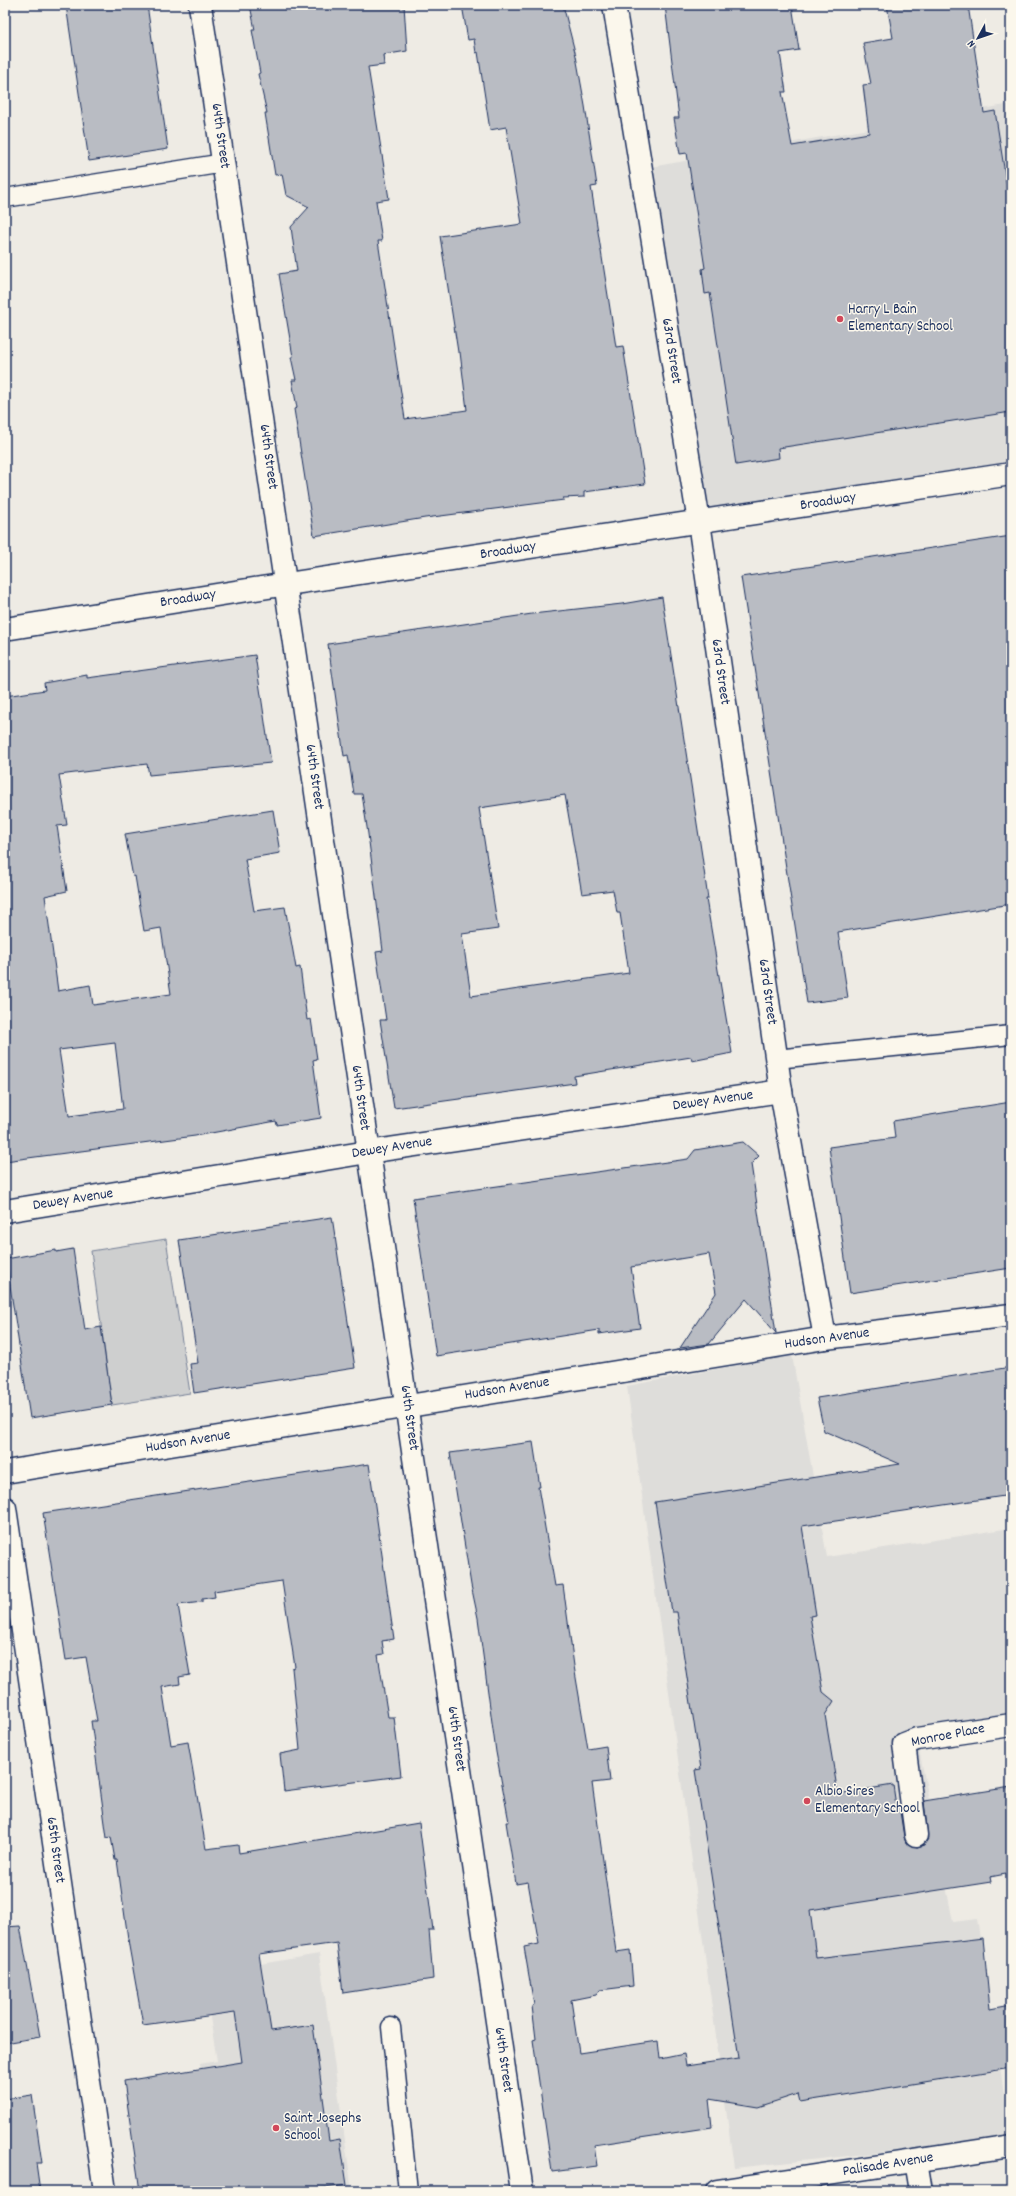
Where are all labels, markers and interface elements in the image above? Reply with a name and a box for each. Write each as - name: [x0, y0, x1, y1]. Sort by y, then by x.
- north arrow: [958, 18, 998, 58]
- text: N: [964, 35, 980, 50]
- street label: 64th Street: [205, 102, 236, 171]
- place label: Harry L Bain Elementary School: [848, 299, 953, 338]
- marker: Harry L Bain Elementary School: [835, 314, 845, 324]
- street label: 63rd Street: [655, 316, 687, 386]
- street label: 64th Street: [253, 423, 284, 492]
- street label: Broadway: [799, 487, 858, 517]
- street label: Broadway: [479, 536, 538, 566]
- street label: Broadway: [159, 584, 218, 614]
- street label: 63rd Street: [704, 638, 736, 707]
- street label: 64th Street: [299, 743, 330, 812]
- street label: 63rd Street: [751, 958, 783, 1027]
- street label: 64th Street: [345, 1064, 376, 1133]
- street label: Dewey Avenue: [671, 1084, 755, 1118]
- street label: Dewey Avenue: [350, 1131, 434, 1165]
- street label: Dewey Avenue: [31, 1183, 115, 1217]
- street label: Hudson Avenue: [783, 1322, 871, 1356]
- street label: Hudson Avenue: [463, 1371, 551, 1407]
- street label: 64th Street: [394, 1384, 425, 1453]
- street label: Hudson Avenue: [144, 1424, 232, 1460]
- street label: 64th Street: [441, 1705, 472, 1774]
- street label: Monroe Place: [909, 1718, 987, 1754]
- place label: Albio Sires Elementary School: [815, 1781, 920, 1820]
- marker: Albio Sires Elementary School: [802, 1796, 812, 1806]
- street label: 65th Street: [39, 1815, 71, 1885]
- street label: 64th Street: [488, 2026, 519, 2095]
- place label: Saint Josephs School: [284, 2108, 361, 2147]
- marker: Saint Josephs School: [271, 2123, 281, 2133]
- street label: Palisade Avenue: [841, 2147, 935, 2183]

